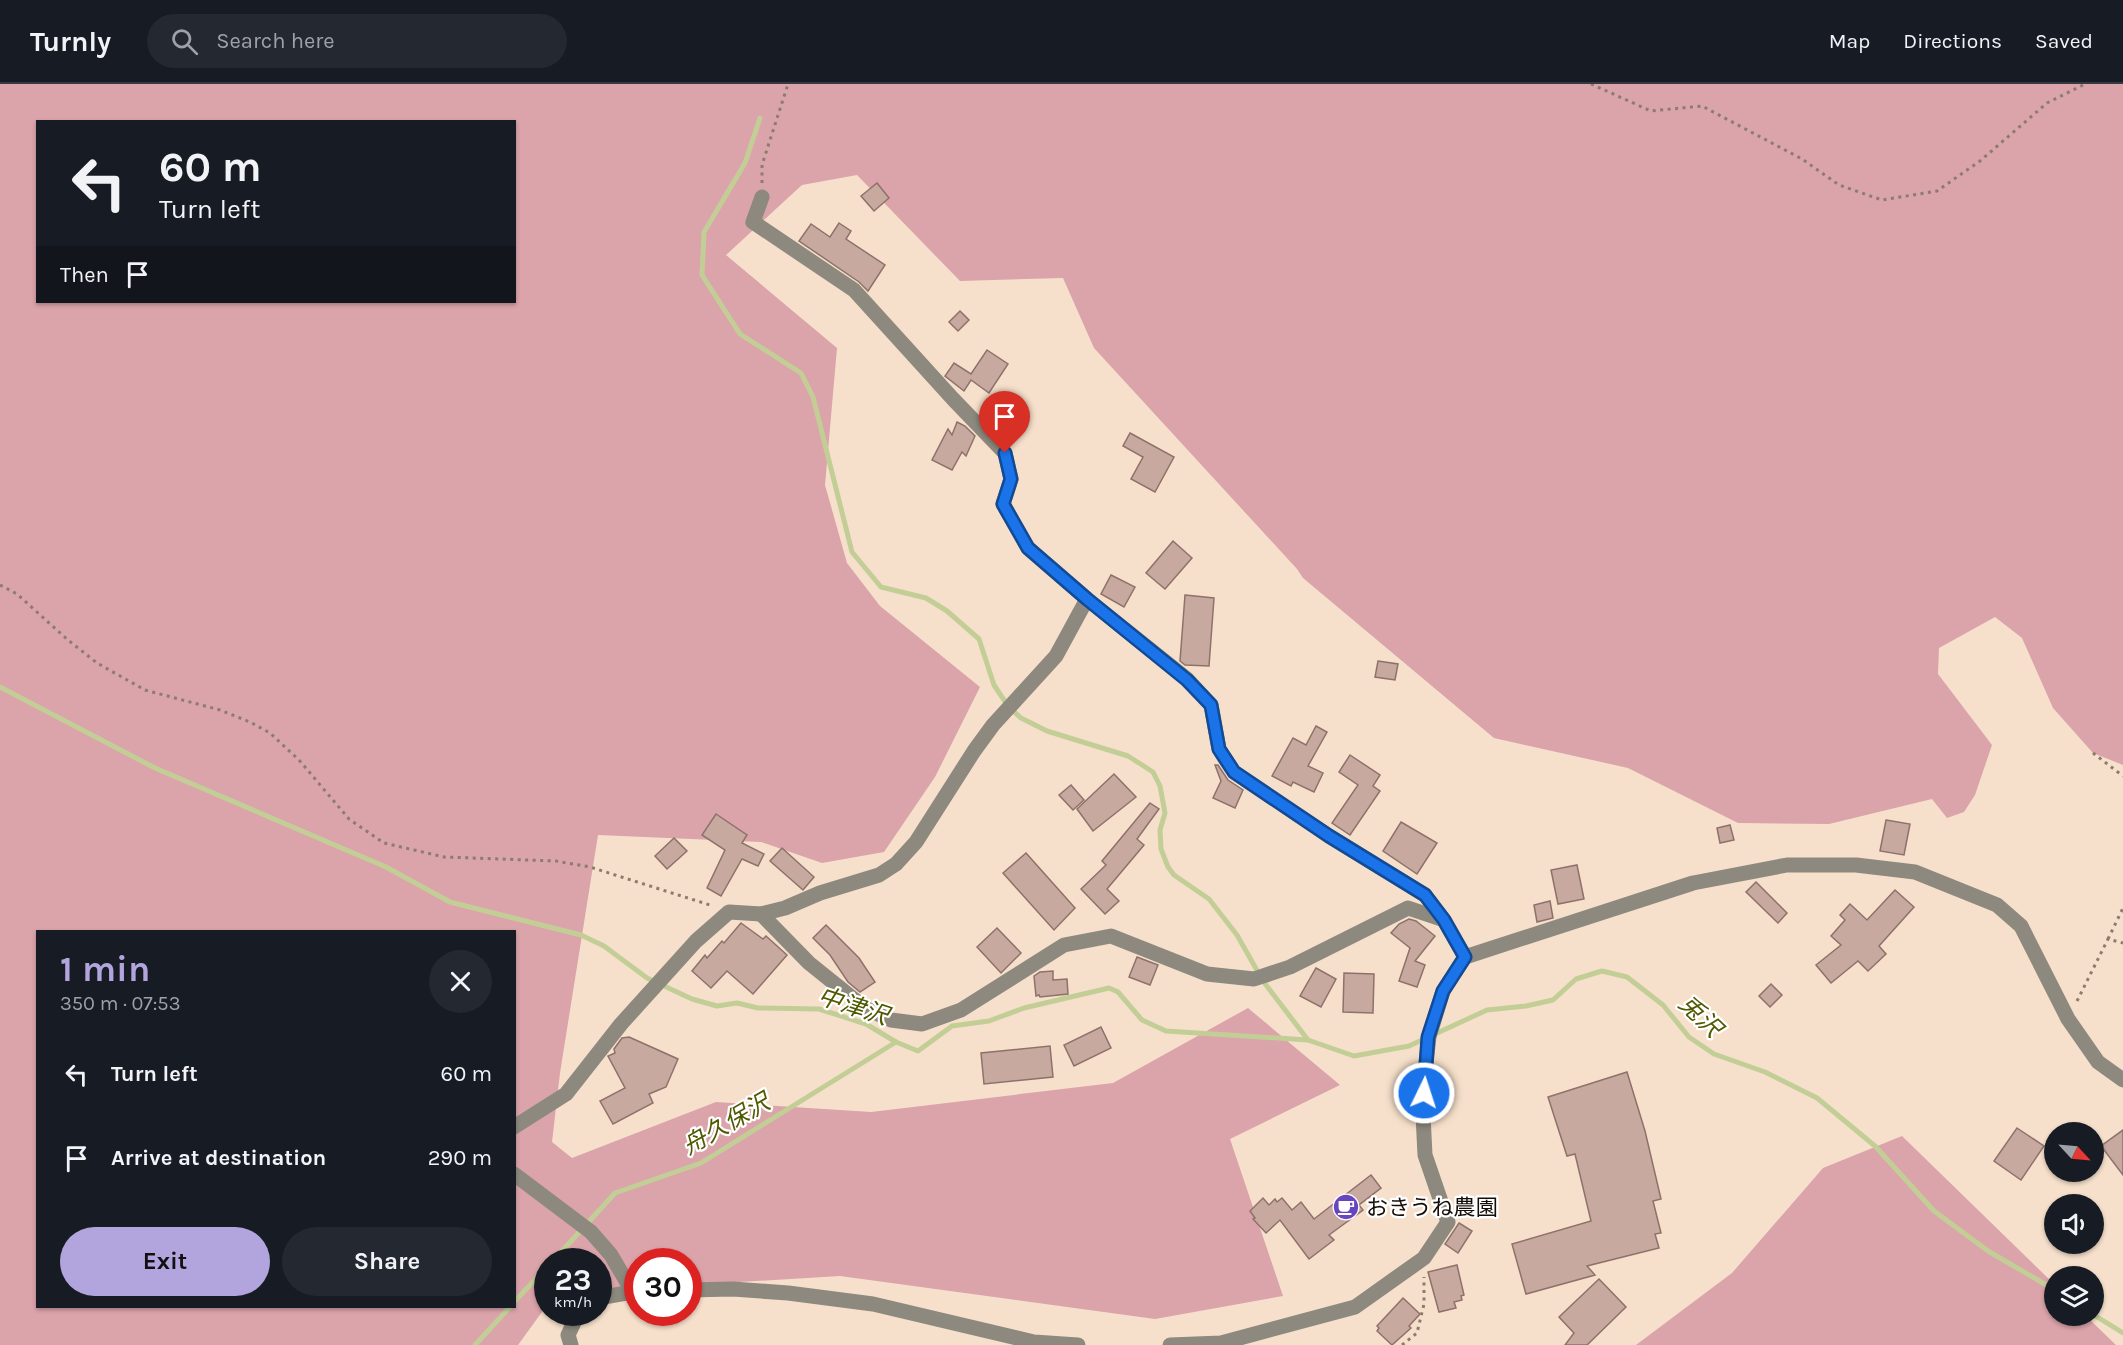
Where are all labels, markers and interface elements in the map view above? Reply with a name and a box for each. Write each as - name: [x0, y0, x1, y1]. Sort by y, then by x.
- search box: [147, 14, 567, 68]
- text: Turnly: [30, 25, 111, 58]
- icon: search: [168, 25, 201, 58]
- text: Search here: [216, 28, 335, 54]
- text: Map: [1829, 29, 1870, 53]
- text: Directions: [1903, 29, 2002, 53]
- text: Saved: [2035, 29, 2093, 53]
- text: 60 m: [159, 142, 262, 192]
- icon: left: [60, 144, 138, 222]
- text: Turn left: [159, 193, 260, 225]
- icon: arrive: [121, 258, 154, 291]
- text: Then: [60, 262, 109, 288]
- pin: [979, 391, 1030, 453]
- icon: arrive: [988, 400, 1021, 433]
- text: 1 min: [60, 948, 150, 990]
- button: close: [429, 950, 492, 1013]
- water label: 中津沢: [814, 982, 894, 1031]
- water label: 兎沢: [1673, 989, 1729, 1045]
- text: 350 m · 07:53: [60, 992, 180, 1015]
- icon: left: [60, 1058, 93, 1091]
- text: Turn left: [111, 1061, 198, 1087]
- text: 60 m: [441, 1061, 492, 1087]
- position arrow: [1392, 1061, 1456, 1125]
- water label: 舟久保沢: [677, 1086, 777, 1160]
- north arrow: [2044, 1122, 2104, 1182]
- map controls: [2044, 1122, 2104, 1326]
- icon: arrive: [60, 1142, 93, 1175]
- text: Arrive at destination: [111, 1145, 326, 1171]
- text: 290 m: [428, 1145, 492, 1171]
- cafe icon: おきうね農園: [1331, 1192, 1361, 1222]
- button: sound: [2044, 1194, 2104, 1254]
- place label: おきうね農園: [1366, 1195, 1498, 1221]
- button: Exit: [60, 1227, 270, 1296]
- button: Share: [282, 1227, 492, 1296]
- speed limit sign: 30: [624, 1248, 702, 1326]
- text: 23: [555, 1262, 591, 1298]
- button: layers: [2044, 1266, 2104, 1326]
- text: km/h: [554, 1293, 592, 1311]

